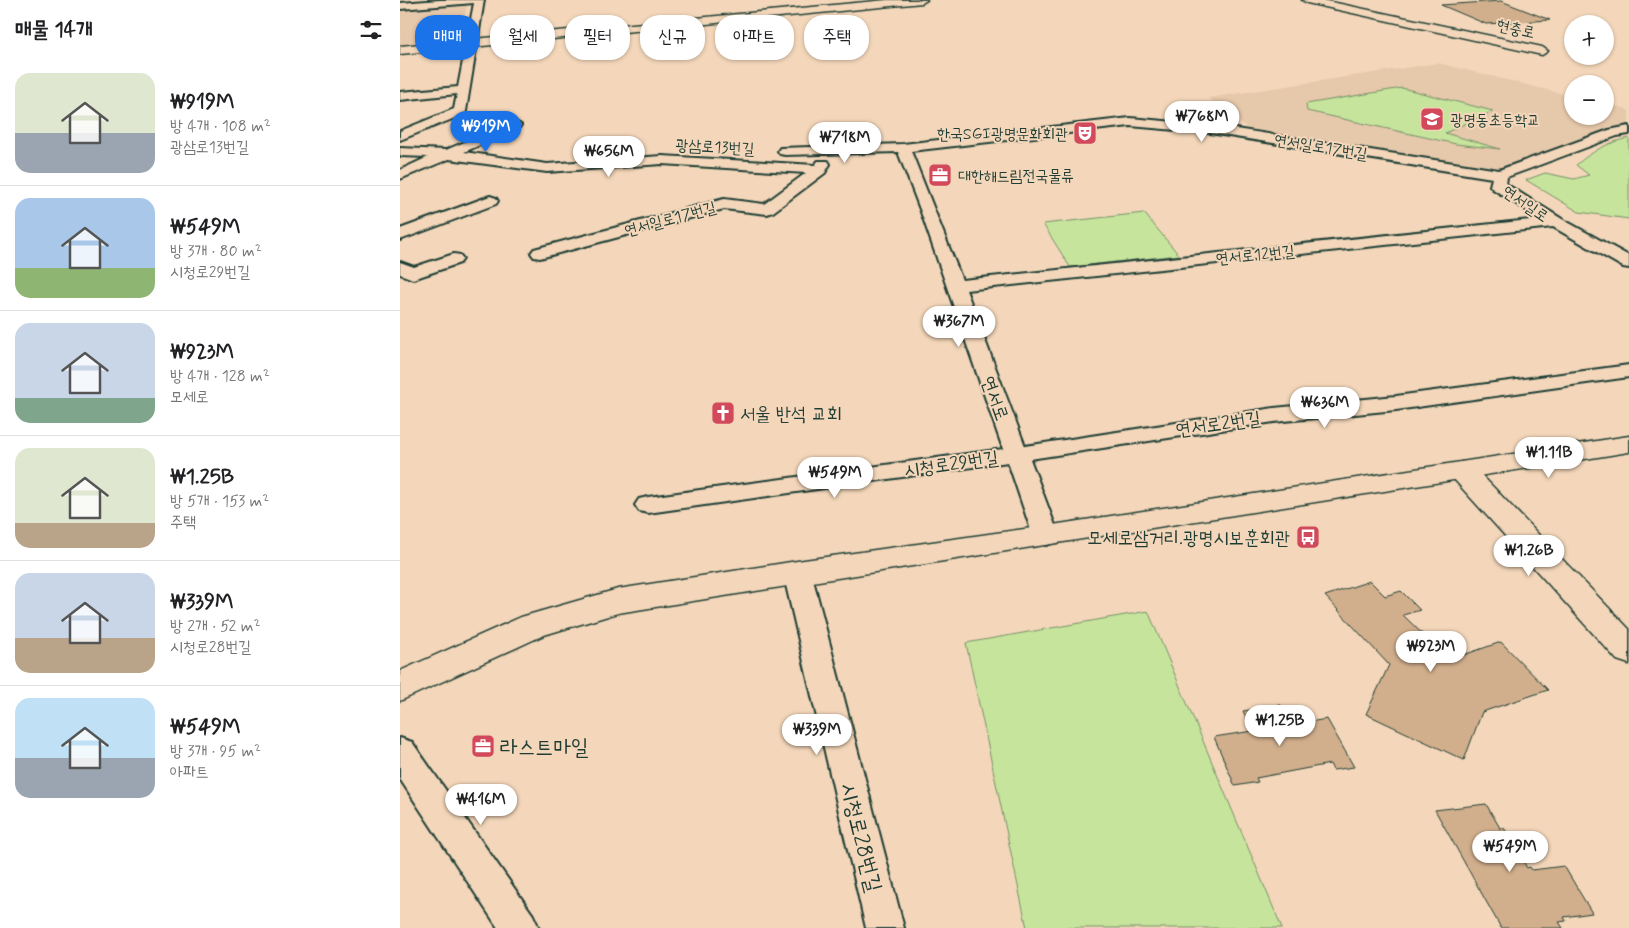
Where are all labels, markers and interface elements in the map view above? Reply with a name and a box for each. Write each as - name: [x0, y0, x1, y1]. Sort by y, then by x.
- chip: 매매: [415, 15, 480, 60]
- chip: 월세: [490, 15, 555, 60]
- chip: 필터: [565, 15, 630, 60]
- chip: 신규: [640, 15, 705, 60]
- chip: 아파트: [715, 15, 794, 60]
- chip: 주택: [804, 15, 869, 60]
- street label: 현충로: [1495, 15, 1537, 44]
- map controls: [1564, 15, 1614, 125]
- button: +: [1564, 15, 1614, 65]
- text: 매물 14개: [15, 16, 93, 44]
- icon: filters: [357, 16, 385, 44]
- button: −: [1564, 75, 1614, 125]
- text: ₩919M: [170, 88, 234, 116]
- icon: home: [55, 93, 115, 153]
- pin: ₩768M: [1167, 100, 1237, 143]
- text: ₩768M: [1175, 106, 1229, 127]
- school or university icon: 광명동초등학교: [1419, 106, 1445, 132]
- pin: ₩919M: [451, 110, 521, 153]
- place label: 광명동초등학교: [1450, 110, 1540, 131]
- text: 방 4개 · 108 m²: [170, 116, 271, 137]
- text: ₩919M: [461, 116, 511, 137]
- theatre icon: 한국SGI광명문화회관: [1072, 120, 1098, 146]
- pin: ₩718M: [810, 121, 880, 164]
- place label: 한국SGI광명문화회관: [937, 124, 1068, 145]
- text: ₩718M: [819, 127, 871, 148]
- street label: 연서일로17번길: [1273, 130, 1369, 165]
- street label: 광삼로13번길: [675, 135, 755, 160]
- pin: ₩656M: [574, 136, 644, 178]
- text: 광삼로13번길: [170, 137, 249, 158]
- text: ₩656M: [584, 141, 634, 162]
- office icon: 대한해드림전국물류: [927, 162, 953, 188]
- place label: 대한해드림전국물류: [958, 166, 1074, 187]
- street label: 연서일로: [1498, 181, 1552, 227]
- street label: 연서일로17번길: [622, 197, 719, 242]
- text: ₩549M: [170, 213, 240, 241]
- icon: home: [55, 218, 115, 278]
- text: 방 3개 · 80 m²: [170, 241, 262, 262]
- street label: 연서로12번길: [1215, 241, 1296, 270]
- text: 시청로29번길: [170, 262, 250, 283]
- pin: ₩367M: [924, 306, 994, 348]
- text: ₩367M: [934, 311, 984, 332]
- text: ₩923M: [170, 338, 234, 366]
- icon: home: [55, 343, 115, 403]
- text: 방 4개 · 128 m²: [170, 366, 270, 387]
- street label: 연서로: [975, 373, 1014, 424]
- pin: ₩636M: [1290, 386, 1360, 429]
- text: 모세로: [170, 387, 209, 408]
- text: ₩636M: [1301, 392, 1349, 413]
- church icon: 서울 반석 교회: [710, 400, 736, 426]
- place label: 서울 반석 교회: [740, 402, 842, 427]
- street label: 연서로2번길: [1174, 406, 1262, 443]
- pin: ₩1.11B: [1508, 436, 1590, 479]
- text: ₩1.11B: [1526, 442, 1572, 463]
- street label: 시청로29번길: [902, 445, 1000, 483]
- pin: ₩549M: [800, 456, 870, 499]
- text: ₩549M: [808, 462, 862, 483]
- text: ₩1.25B: [170, 463, 234, 491]
- icon: home: [55, 468, 115, 528]
- text: 방 5개 · 153 m²: [170, 491, 269, 512]
- text: 주택: [170, 512, 196, 533]
- bus stop icon: 모세로삼거리.광명시보훈회관: [1295, 524, 1321, 550]
- place label: 모세로삼거리.광명시보훈회관: [1087, 526, 1290, 551]
- pin: ₩1.26B: [1488, 534, 1570, 577]
- text: ₩1.26B: [1504, 540, 1554, 561]
- text: ₩339M: [170, 588, 233, 616]
- icon: home: [55, 593, 115, 653]
- text: 방 2개 · 52 m²: [170, 616, 261, 637]
- pin: ₩923M: [1396, 630, 1466, 673]
- text: ₩923M: [1407, 636, 1455, 657]
- text: 시청로28번길: [170, 637, 251, 658]
- pin: ₩1.25B: [1239, 704, 1321, 747]
- text: ₩1.25B: [1256, 710, 1304, 731]
- text: ₩549M: [170, 713, 240, 741]
- pin: ₩339M: [782, 714, 852, 756]
- icon: home: [55, 718, 115, 778]
- text: ₩339M: [793, 719, 841, 740]
- office icon: 라스트마일: [470, 733, 496, 759]
- place label: 라스트마일: [500, 734, 589, 762]
- text: 방 3개 · 95 m²: [170, 741, 261, 762]
- text: 아파트: [170, 762, 209, 783]
- street label: 시청로28번길: [833, 780, 887, 895]
- pin: ₩416M: [446, 784, 516, 826]
- text: ₩416M: [456, 789, 506, 810]
- pin: ₩549M: [1475, 830, 1545, 873]
- text: ₩549M: [1483, 836, 1537, 857]

